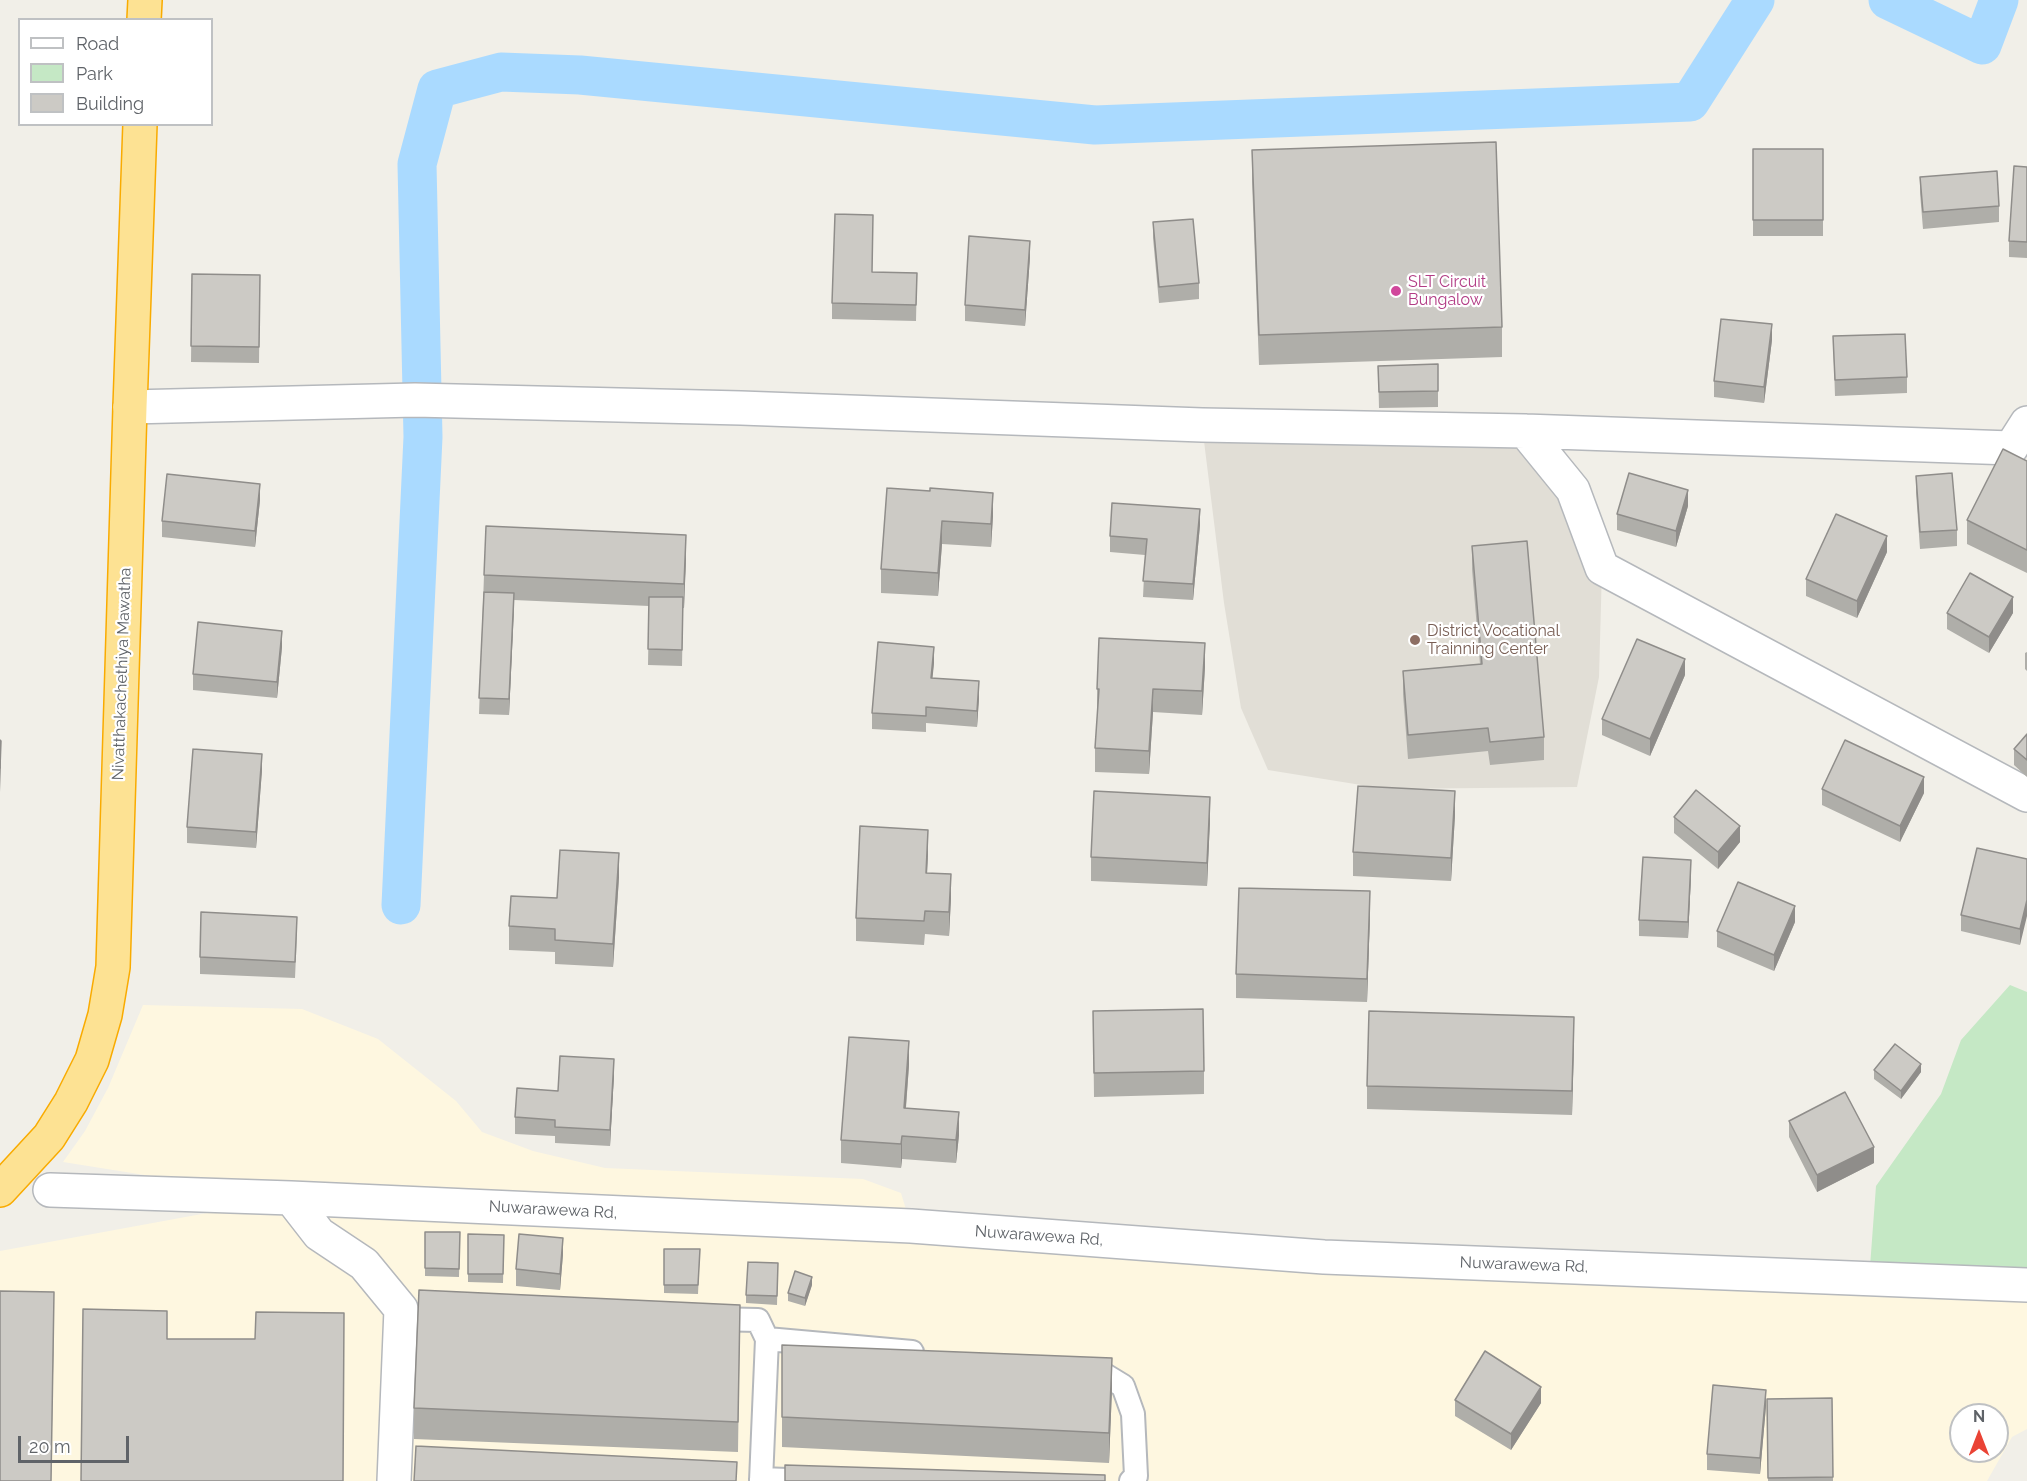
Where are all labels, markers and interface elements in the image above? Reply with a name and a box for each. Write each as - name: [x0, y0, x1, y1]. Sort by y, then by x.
- legend: [18, 18, 213, 126]
- text: Road: [76, 33, 119, 54]
- text: Park: [76, 63, 113, 84]
- text: Building: [76, 93, 144, 114]
- place label: SLT Circuit Bungalow: [1408, 272, 1486, 310]
- marker: SLT Circuit Bungalow: [1389, 284, 1403, 298]
- street label: Nivatthakachethiya Mawatha: [109, 567, 135, 781]
- place label: District Vocational Trainning Center: [1427, 621, 1560, 659]
- marker: District Vocational Trainning Center: [1408, 633, 1422, 647]
- street label: Nuwarawewa Rd,: [488, 1197, 618, 1223]
- street label: Nuwarawewa Rd,: [974, 1222, 1104, 1250]
- street label: Nuwarawewa Rd,: [1459, 1253, 1589, 1277]
- north arrow: [1949, 1403, 2009, 1463]
- text: N: [1973, 1407, 1985, 1426]
- scale bar: [21, 1424, 132, 1462]
- text: 20 m: [29, 1436, 71, 1457]

